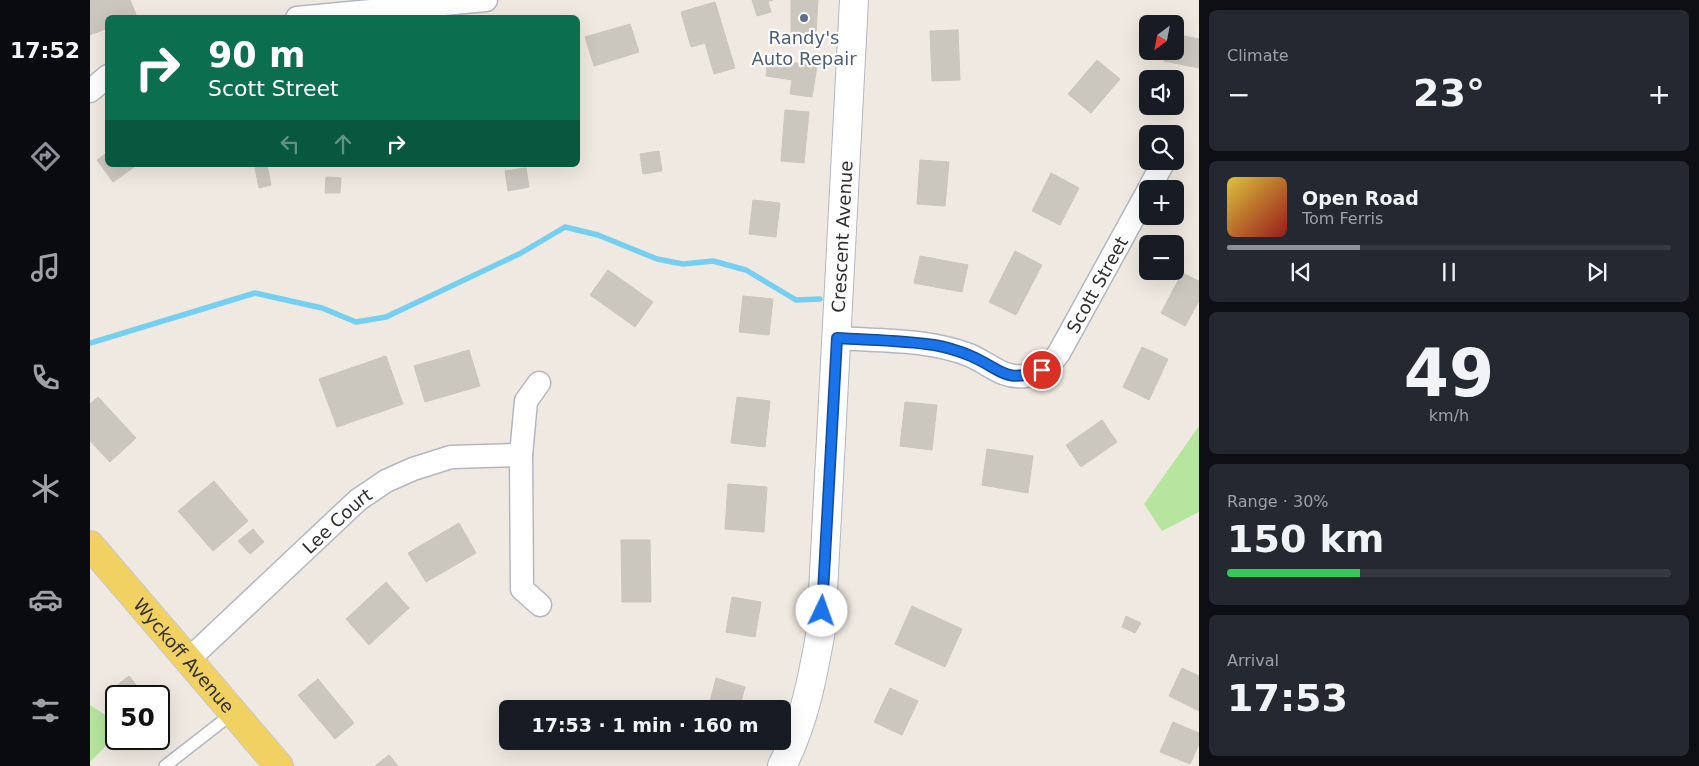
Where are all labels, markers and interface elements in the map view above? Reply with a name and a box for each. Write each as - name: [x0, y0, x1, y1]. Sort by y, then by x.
- marker: Randy's Auto Repair: [798, 12, 810, 24]
- north arrow: [1139, 15, 1184, 60]
- map controls: [1139, 15, 1184, 280]
- place label: Randy's Auto Repair: [751, 27, 857, 69]
- icon: right: [125, 35, 190, 100]
- text: 90 m: [208, 35, 305, 75]
- text: 17:52: [10, 38, 80, 63]
- text: Climate: [1227, 46, 1289, 65]
- button: sound: [1139, 70, 1184, 115]
- text: 23°: [1413, 71, 1485, 115]
- text: Scott Street: [208, 76, 339, 101]
- text: −: [1227, 78, 1250, 111]
- text: +: [1648, 78, 1671, 111]
- button: search: [1139, 125, 1184, 170]
- icon: left: [276, 130, 304, 158]
- icon: ahead: [329, 130, 357, 158]
- icon: right: [382, 130, 410, 158]
- icon: directions: [28, 139, 63, 174]
- street label: Crescent Avenue: [827, 160, 856, 313]
- button: +: [1139, 180, 1184, 225]
- text: Open Road: [1302, 187, 1419, 209]
- text: Tom Ferris: [1302, 209, 1383, 228]
- street label: Scott Street: [1062, 233, 1132, 336]
- button: −: [1139, 235, 1184, 280]
- icon: music: [28, 250, 63, 285]
- icon: previous: [1287, 258, 1315, 286]
- icon: pause: [1435, 258, 1463, 286]
- icon: next: [1583, 258, 1611, 286]
- text: 49: [1404, 336, 1494, 411]
- pin: [1021, 349, 1063, 391]
- icon: arrive: [1028, 356, 1056, 384]
- icon: phone: [28, 360, 63, 395]
- text: km/h: [1429, 406, 1469, 425]
- icon: climate: [28, 471, 63, 506]
- street label: Lee Court: [298, 483, 376, 558]
- text: Range · 30%: [1227, 492, 1329, 511]
- text: 150 km: [1227, 517, 1384, 561]
- icon: car: [28, 582, 63, 617]
- position arrow: [795, 584, 847, 636]
- street label: Wyckoff Avenue: [129, 594, 239, 717]
- text: Arrival: [1227, 651, 1279, 670]
- text: 17:53: [1227, 676, 1348, 720]
- speed limit sign: 50: [105, 685, 170, 750]
- icon: filters: [28, 693, 63, 728]
- text: 17:53 · 1 min · 160 m: [531, 714, 759, 736]

